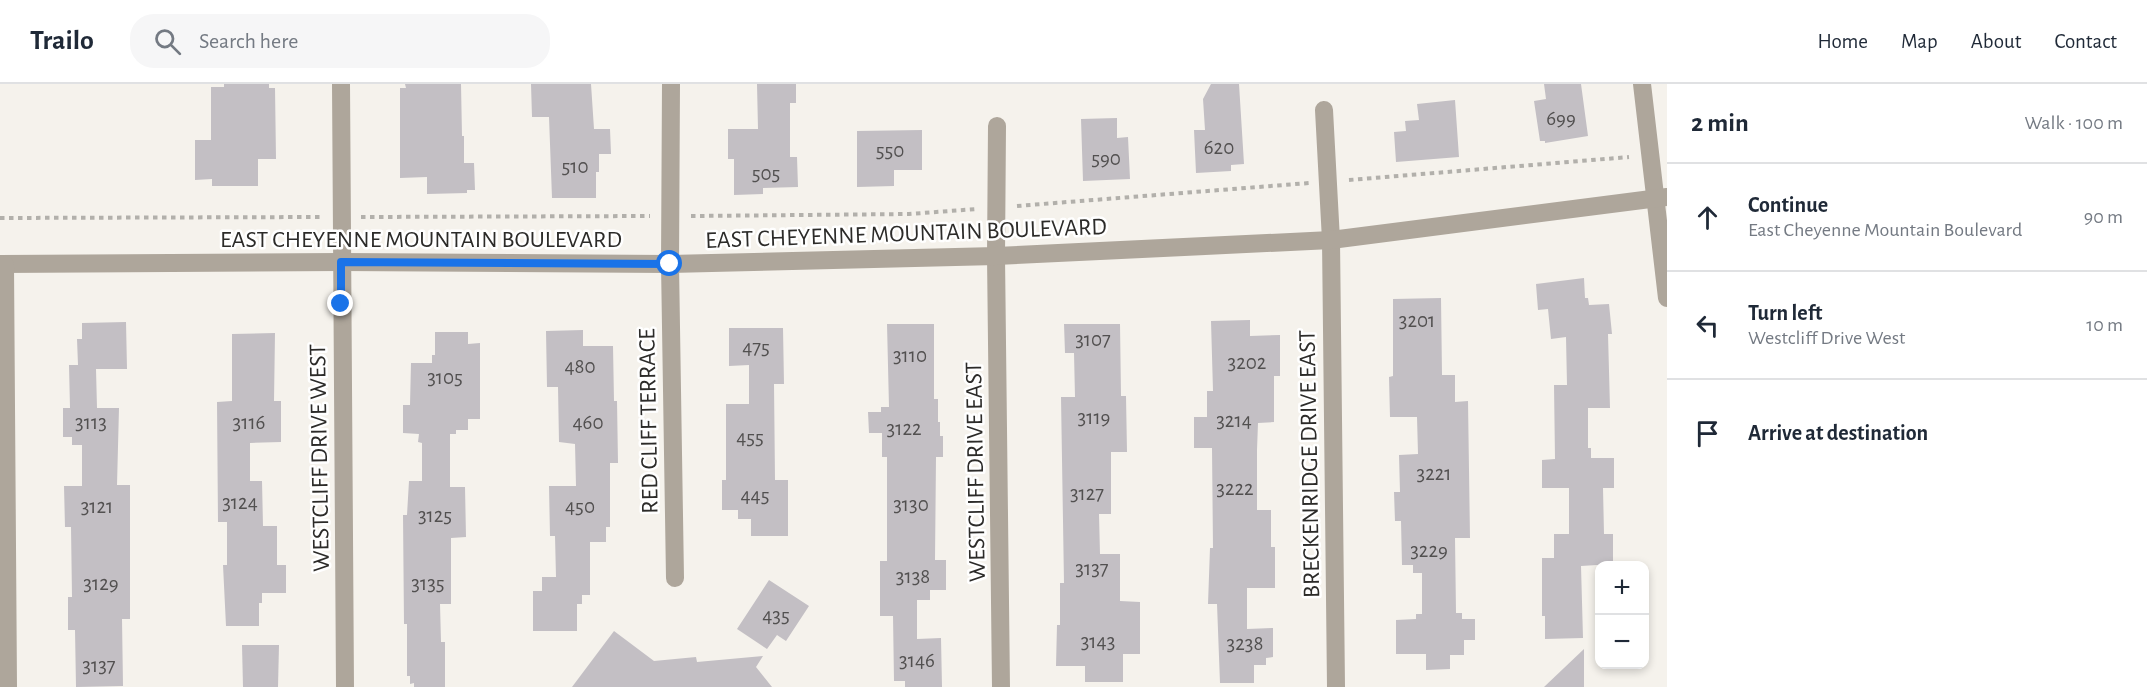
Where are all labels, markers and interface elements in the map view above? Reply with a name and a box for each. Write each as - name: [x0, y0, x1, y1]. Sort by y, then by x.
- search box: [130, 14, 550, 68]
- icon: search: [151, 25, 184, 58]
- text: Trailo: [30, 27, 94, 55]
- text: Search here: [199, 30, 298, 52]
- text: Home: [1817, 31, 1868, 52]
- text: Map: [1901, 31, 1938, 52]
- text: About: [1971, 31, 2021, 52]
- text: Contact: [2054, 31, 2117, 52]
- house number: 699: [1546, 108, 1576, 129]
- text: 2 min: [1691, 110, 1749, 136]
- text: Walk · 100 m: [2024, 113, 2123, 133]
- house number: 620: [1204, 137, 1234, 158]
- house number: 550: [876, 140, 904, 161]
- house number: 590: [1091, 148, 1121, 169]
- house number: 510: [561, 156, 589, 177]
- house number: 505: [752, 163, 780, 184]
- text: Continue: [1748, 194, 1828, 216]
- icon: ahead: [1691, 201, 1724, 234]
- text: 90 m: [2084, 207, 2123, 227]
- street label: EAST CHEYENNE MOUNTAIN BOULEVARD: [705, 215, 1107, 253]
- text: East Cheyenne Mountain Boulevard: [1748, 220, 2022, 240]
- street label: EAST CHEYENNE MOUNTAIN BOULEVARD: [220, 228, 622, 252]
- route start: [656, 250, 682, 276]
- route end: [327, 290, 353, 316]
- text: Turn left: [1748, 302, 1822, 324]
- icon: left: [1691, 309, 1724, 342]
- house number: 3201: [1399, 310, 1435, 331]
- text: 10 m: [2086, 315, 2123, 335]
- street label: RED CLIFF TERRACE: [635, 328, 663, 514]
- text: Westcliff Drive West: [1748, 328, 1905, 348]
- house number: 3107: [1075, 329, 1111, 350]
- street label: BRECKENRIDGE DRIVE EAST: [1296, 329, 1324, 598]
- house number: 475: [742, 337, 770, 358]
- street label: WESTCLIFF DRIVE WEST: [306, 344, 334, 572]
- house number: 3110: [893, 345, 927, 366]
- house number: 3202: [1228, 352, 1266, 373]
- house number: 480: [564, 356, 596, 377]
- street label: WESTCLIFF DRIVE EAST: [962, 361, 990, 582]
- house number: 3105: [427, 367, 463, 388]
- house number: 3119: [1078, 407, 1110, 428]
- house number: 3214: [1216, 410, 1252, 431]
- house number: 3113: [75, 412, 107, 433]
- house number: 3116: [233, 412, 265, 433]
- house number: 460: [572, 412, 604, 433]
- icon: arrive: [1691, 417, 1724, 450]
- house number: 3122: [887, 418, 922, 439]
- text: Arrive at destination: [1748, 422, 1928, 444]
- house number: 455: [736, 427, 764, 448]
- house number: 3221: [1417, 463, 1452, 484]
- house number: 3222: [1216, 478, 1254, 499]
- house number: 3127: [1070, 483, 1104, 504]
- house number: 445: [741, 485, 769, 506]
- house number: 3124: [222, 492, 258, 513]
- house number: 3130: [893, 494, 929, 515]
- house number: 3121: [81, 496, 113, 517]
- house number: 450: [565, 496, 595, 517]
- house number: 3125: [418, 505, 452, 526]
- house number: 3229: [1410, 540, 1448, 561]
- house number: 3137: [1075, 558, 1109, 579]
- map controls: [1595, 561, 1649, 669]
- button: +: [1595, 561, 1649, 615]
- house number: 3138: [896, 566, 930, 587]
- house number: 3129: [83, 573, 119, 594]
- house number: 3135: [411, 573, 445, 594]
- house number: 435: [762, 605, 790, 626]
- button: −: [1595, 615, 1649, 669]
- house number: 3143: [1081, 631, 1115, 652]
- house number: 3238: [1227, 633, 1263, 654]
- house number: 3146: [899, 650, 935, 671]
- house number: 3137: [82, 655, 116, 676]

